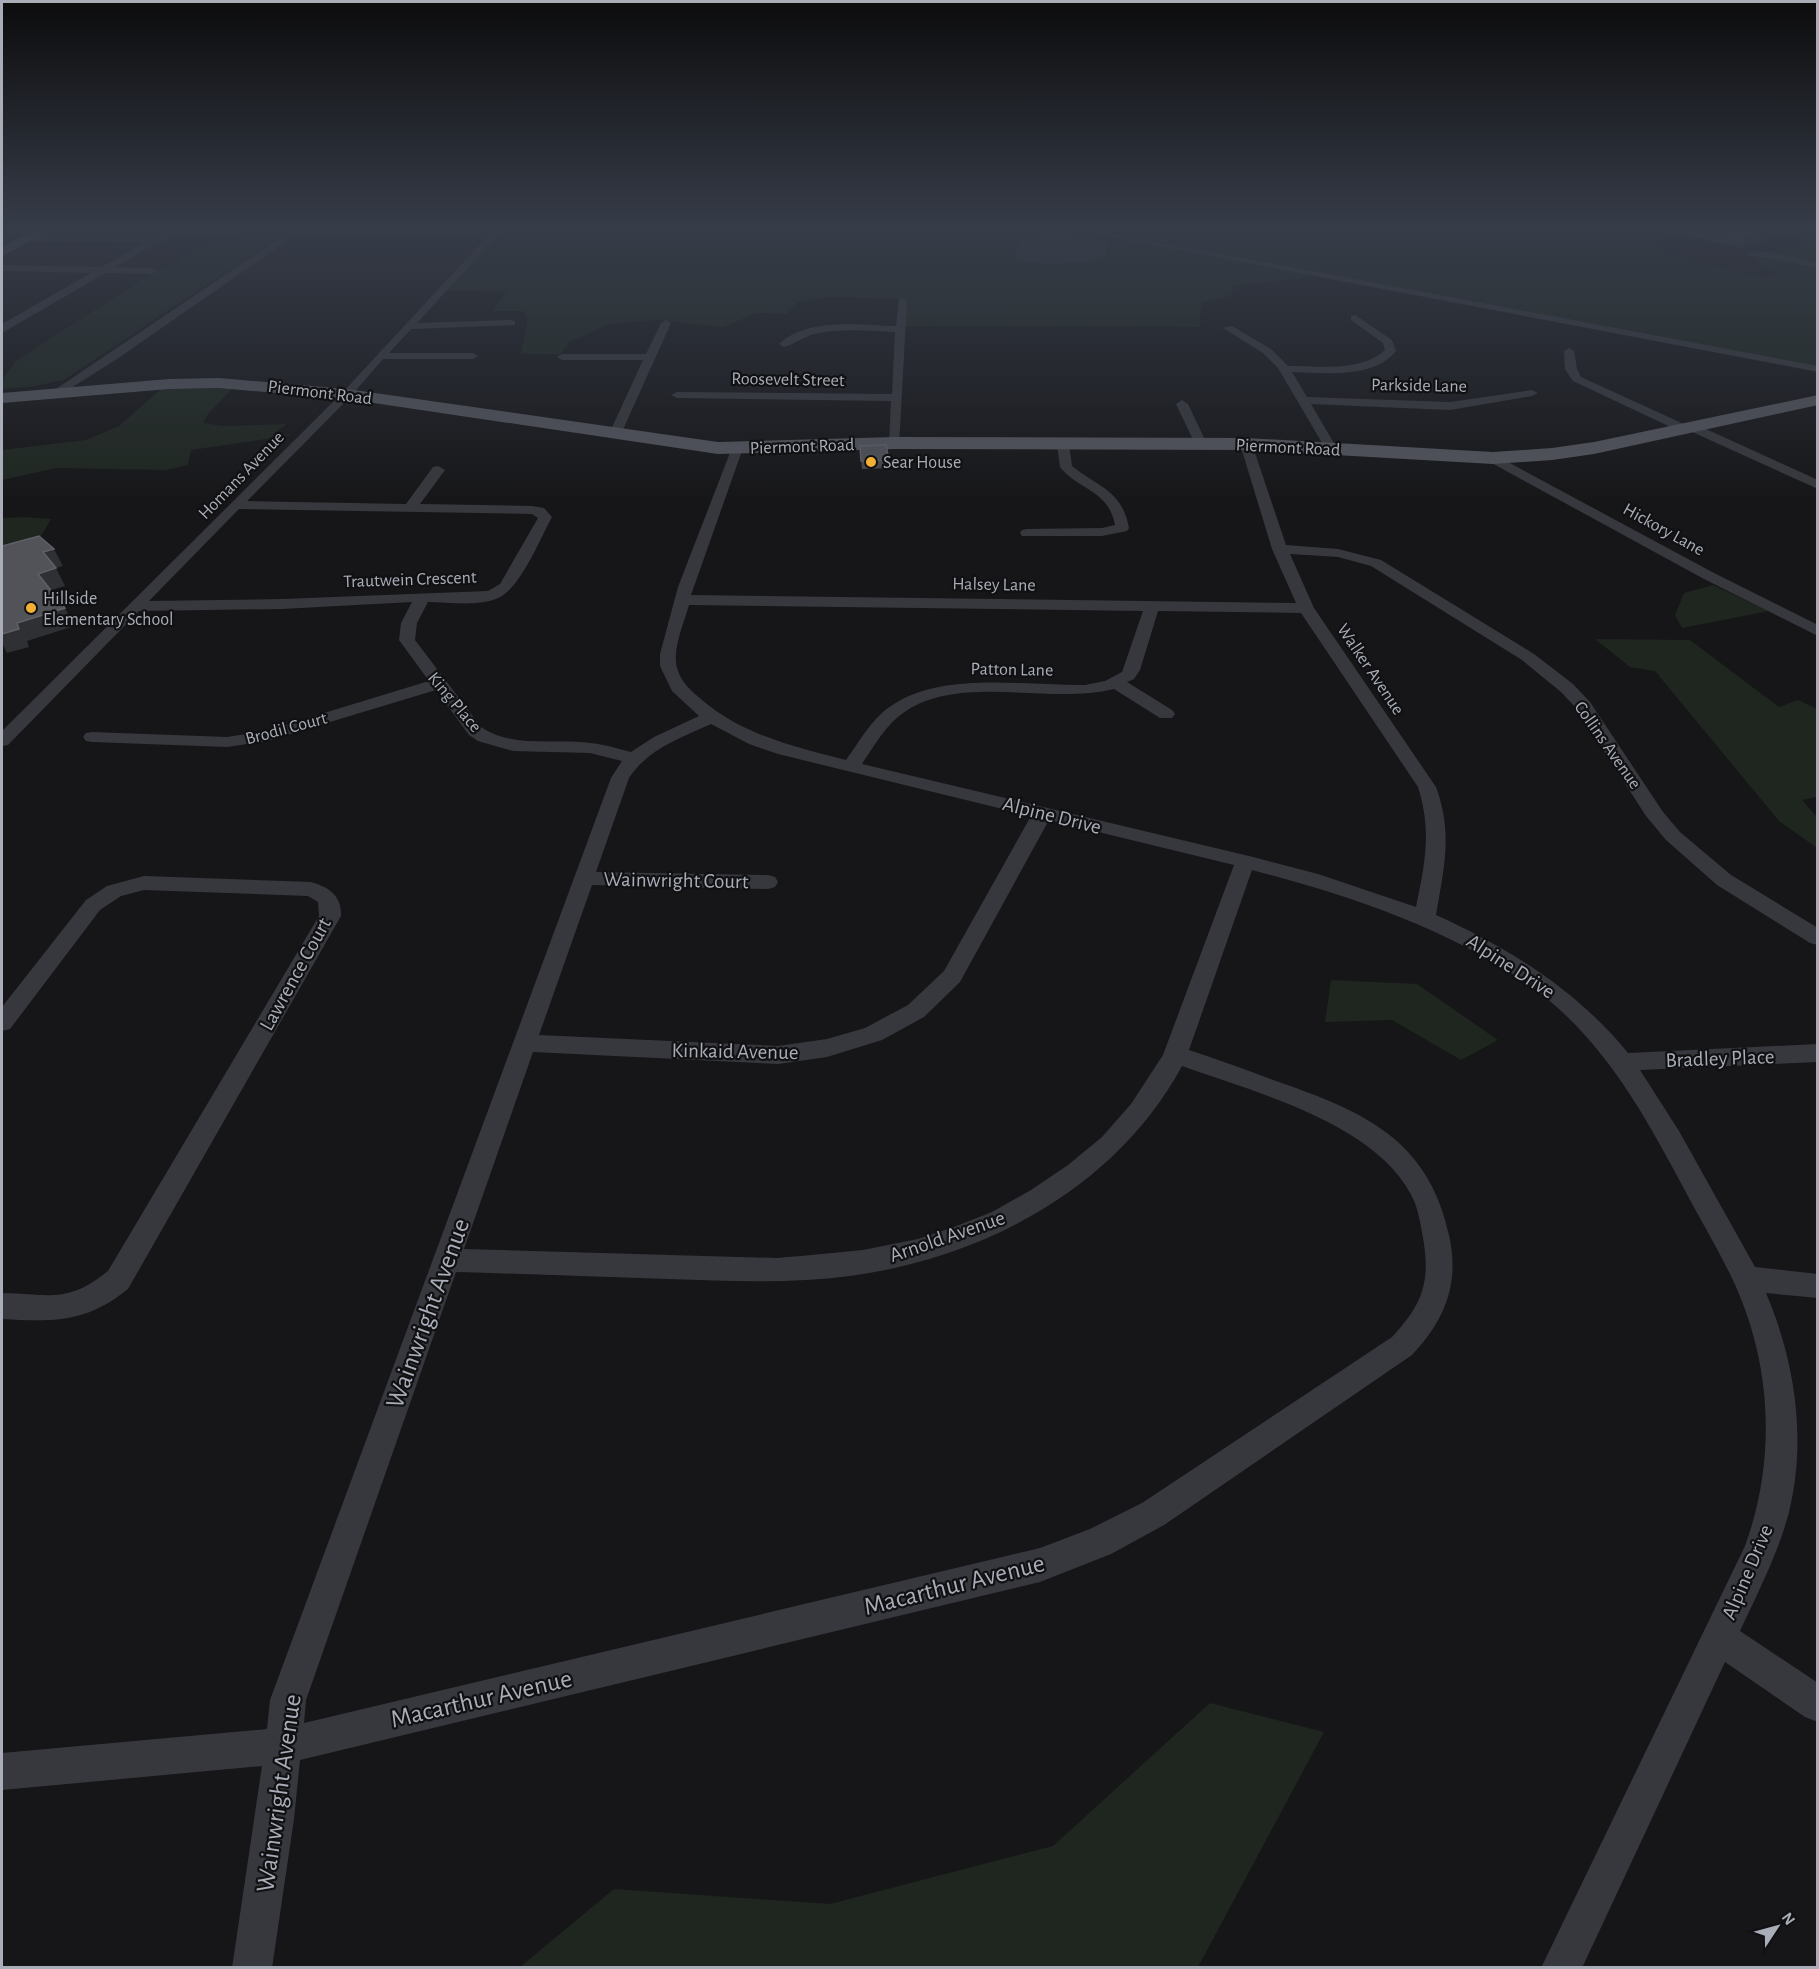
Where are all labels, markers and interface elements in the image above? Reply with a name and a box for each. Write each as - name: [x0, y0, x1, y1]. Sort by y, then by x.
- street label: Roosevelt Street: [731, 370, 845, 390]
- street label: Parkside Lane: [1371, 376, 1467, 396]
- street label: Piermont Road: [267, 378, 373, 408]
- street label: Homans Avenue: [195, 428, 288, 523]
- street label: Piermont Road: [749, 436, 855, 458]
- street label: Piermont Road: [1235, 436, 1341, 460]
- place label: Sear House: [883, 454, 961, 472]
- marker: Sear House: [864, 455, 878, 469]
- street label: Hickory Lane: [1620, 500, 1707, 560]
- street label: Trautwein Crescent: [343, 569, 477, 591]
- street label: Halsey Lane: [952, 575, 1036, 595]
- place label: Hillside Elementary School: [43, 590, 174, 629]
- marker: Hillside Elementary School: [24, 601, 38, 615]
- street label: Walker Avenue: [1333, 621, 1407, 718]
- street label: Patton Lane: [971, 660, 1053, 680]
- street label: King Place: [424, 669, 484, 736]
- street label: Collins Avenue: [1570, 698, 1644, 793]
- street label: Brodil Court: [244, 709, 329, 748]
- street label: Alpine Drive: [1000, 793, 1103, 838]
- street label: Wainwright Court: [603, 869, 749, 892]
- street label: Lawrence Court: [256, 914, 335, 1034]
- street label: Alpine Drive: [1463, 930, 1559, 1003]
- street label: Kinkaid Avenue: [671, 1040, 799, 1063]
- street label: Bradley Place: [1665, 1046, 1775, 1071]
- street label: Arnold Avenue: [887, 1207, 1008, 1266]
- street label: Wainwright Avenue: [382, 1215, 474, 1412]
- street label: Alpine Drive: [1718, 1522, 1777, 1623]
- street label: Macarthur Avenue: [861, 1550, 1047, 1620]
- street label: Macarthur Avenue: [388, 1665, 574, 1732]
- street label: Wainwright Avenue: [252, 1692, 306, 1894]
- north arrow: [1747, 1897, 1807, 1957]
- text: N: [1779, 1910, 1798, 1928]

